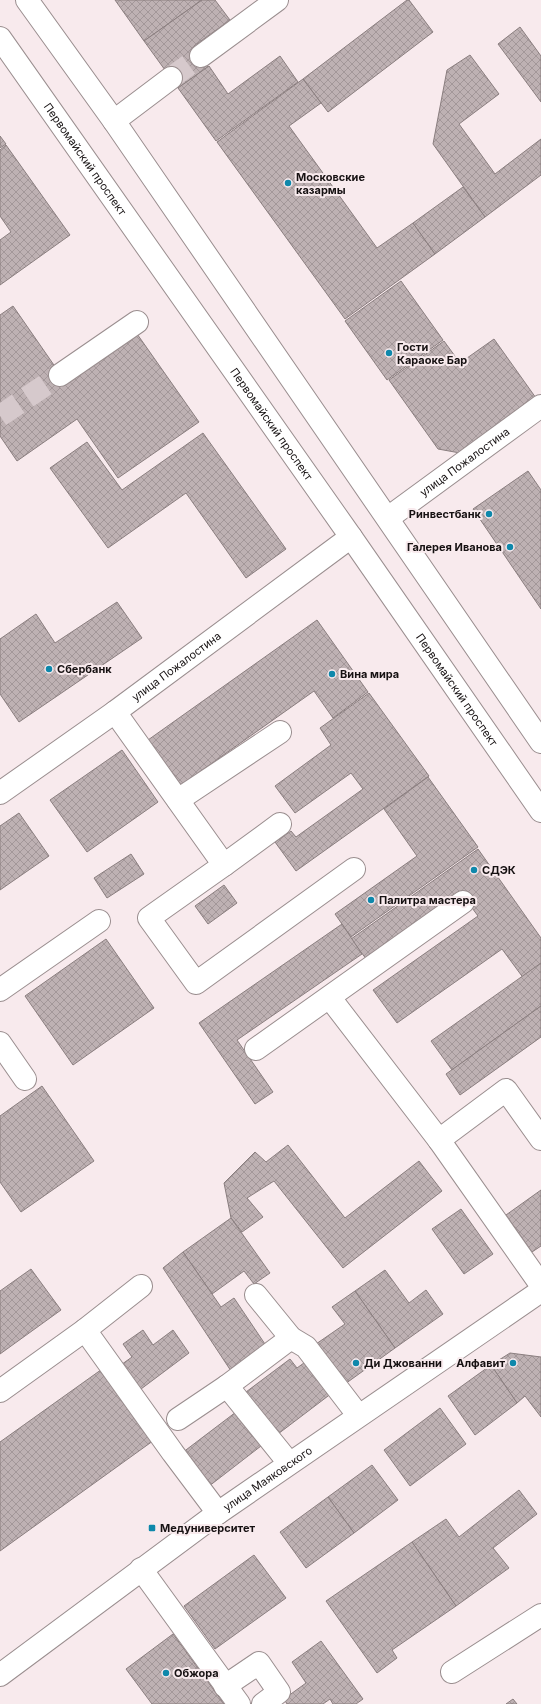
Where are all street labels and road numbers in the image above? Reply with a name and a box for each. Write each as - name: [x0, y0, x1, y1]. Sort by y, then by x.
- street label: Первомайский проспект: [41, 100, 130, 219]
- street label: Первомайский проспект: [227, 365, 316, 484]
- street label: улица Пожалостина: [417, 424, 512, 499]
- street label: улица Пожалостина: [129, 629, 224, 704]
- street label: Первомайский проспект: [413, 631, 501, 749]
- street label: улица Маяковского: [221, 1443, 315, 1514]

